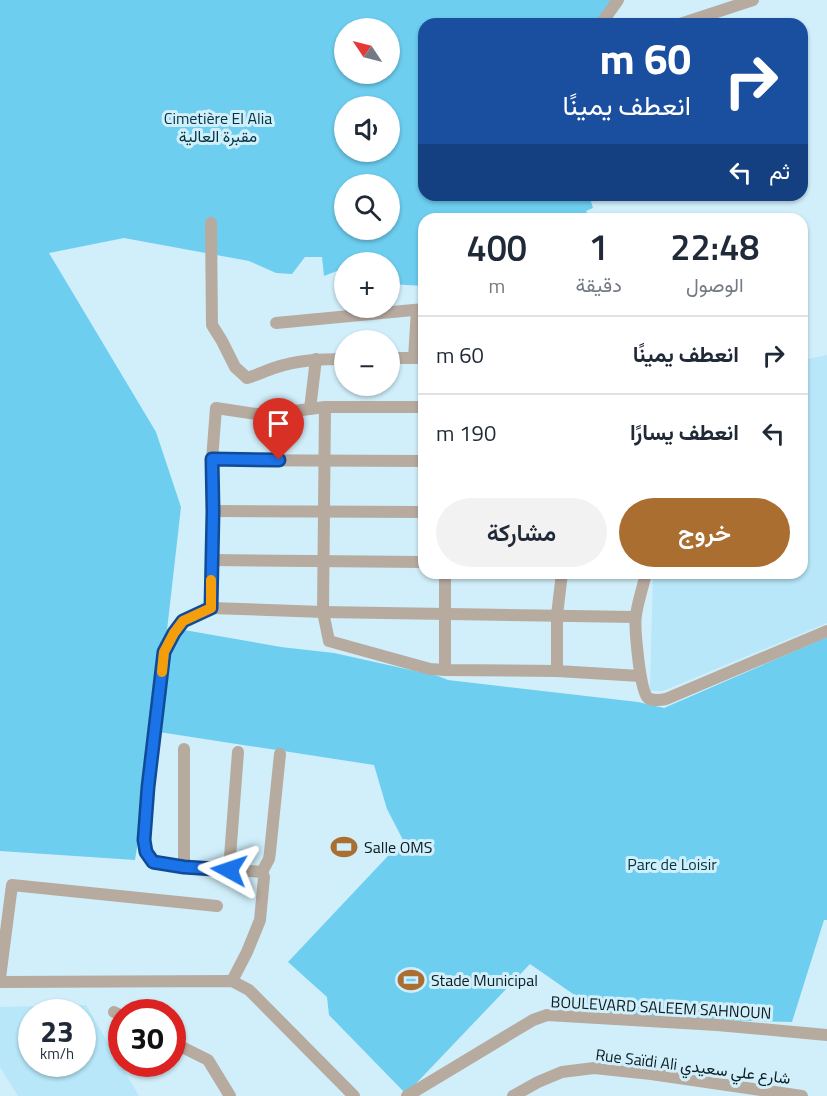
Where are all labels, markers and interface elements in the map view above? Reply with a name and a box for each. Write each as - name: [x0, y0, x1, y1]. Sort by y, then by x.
- north arrow: [334, 18, 400, 84]
- map controls: [334, 18, 400, 396]
- text: 60 m: [599, 26, 691, 90]
- icon: right: [712, 42, 790, 120]
- text: انعطف يمينًا: [562, 84, 691, 125]
- button: sound: [334, 96, 400, 162]
- park label: Cimetière El Alia مقبرة العالية: [164, 106, 272, 148]
- text: ثم: [769, 154, 790, 188]
- icon: left: [724, 156, 757, 189]
- button: search: [334, 174, 400, 240]
- text: 1: [589, 219, 609, 274]
- text: 22:48: [670, 219, 760, 274]
- text: 400: [467, 220, 527, 275]
- button: +: [334, 252, 400, 318]
- text: دقيقة: [575, 269, 622, 300]
- text: الوصول: [686, 269, 744, 300]
- text: m: [488, 270, 505, 301]
- button: −: [334, 330, 400, 396]
- text: انعطف يمينًا: [633, 337, 739, 371]
- text: 60 m: [436, 338, 484, 372]
- icon: right: [757, 339, 790, 372]
- pin: [253, 398, 304, 460]
- icon: arrive: [262, 407, 295, 440]
- text: انعطف يسارًا: [630, 415, 739, 449]
- text: 190 m: [436, 416, 496, 450]
- icon: left: [757, 417, 790, 450]
- button: مشاركة: [436, 498, 607, 567]
- button: خروج: [619, 498, 790, 567]
- sports icon: Salle OMS: [329, 832, 359, 862]
- place label: Salle OMS: [364, 835, 432, 859]
- position arrow: [197, 838, 261, 902]
- park label: Parc de Loisir: [627, 852, 717, 876]
- sports icon: Stade Municipal: [396, 965, 426, 995]
- place label: Stade Municipal: [431, 968, 538, 992]
- street label: BOULEVARD SALEEM SAHNOUN: [550, 989, 772, 1025]
- speed limit sign: 30: [108, 999, 186, 1077]
- text: 23: [40, 1008, 74, 1054]
- text: km/h: [40, 1042, 74, 1065]
- street label: Rue Saïdi Ali شارع علي سعيدي: [594, 1042, 792, 1092]

